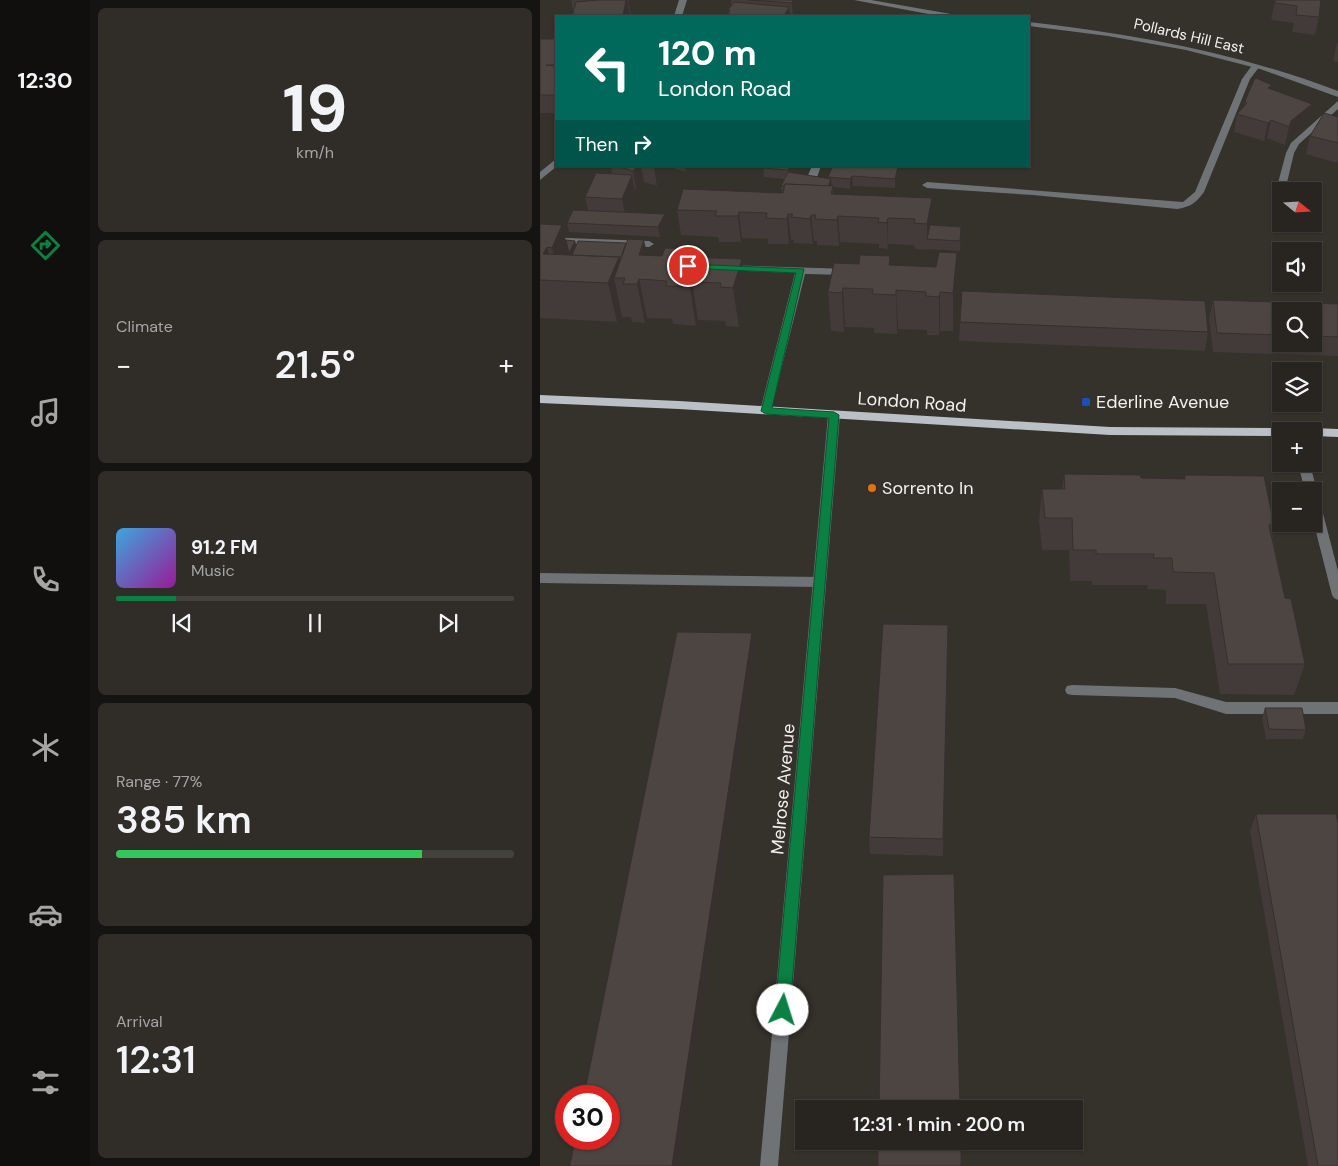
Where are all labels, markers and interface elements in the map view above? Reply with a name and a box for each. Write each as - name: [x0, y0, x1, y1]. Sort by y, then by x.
- street label: Pollards Hill East: [1132, 14, 1246, 58]
- text: 120 m: [658, 30, 757, 76]
- icon: left: [575, 35, 640, 100]
- text: 12:30: [17, 66, 73, 95]
- text: 19: [283, 67, 347, 151]
- text: London Road: [658, 74, 791, 103]
- icon: right: [628, 130, 656, 158]
- text: Then: [575, 132, 618, 157]
- text: km/h: [296, 142, 334, 163]
- north arrow: [1272, 182, 1322, 232]
- map controls: [1272, 182, 1322, 532]
- icon: directions: [28, 228, 63, 263]
- button: sound: [1272, 242, 1322, 292]
- pin: [667, 245, 709, 287]
- icon: arrive: [674, 252, 702, 280]
- button: search: [1272, 302, 1322, 352]
- text: Climate: [116, 316, 173, 337]
- text: 21.5°: [274, 340, 356, 390]
- text: −: [116, 347, 131, 384]
- text: +: [499, 347, 514, 384]
- button: layers: [1272, 362, 1322, 412]
- street label: London Road: [857, 386, 967, 418]
- place label: Ederline Avenue: [1096, 390, 1229, 414]
- icon: music: [28, 395, 63, 430]
- marker: Ederline Avenue: [1080, 396, 1092, 408]
- button: +: [1272, 422, 1322, 472]
- place label: Sorrento In: [882, 476, 973, 500]
- marker: Sorrento In: [866, 482, 878, 494]
- button: −: [1272, 482, 1322, 532]
- text: 91.2 FM: [191, 535, 257, 560]
- text: Music: [191, 560, 235, 581]
- icon: phone: [28, 562, 63, 597]
- icon: previous: [168, 609, 196, 637]
- icon: pause: [301, 609, 329, 637]
- icon: next: [434, 609, 462, 637]
- street label: Melrose Avenue: [765, 722, 801, 856]
- icon: climate: [28, 730, 63, 765]
- text: Range · 77%: [116, 771, 202, 792]
- text: 385 km: [116, 795, 252, 845]
- icon: car: [28, 897, 63, 932]
- position arrow: [756, 983, 808, 1035]
- text: Arrival: [116, 1011, 163, 1032]
- text: 12:31: [116, 1035, 196, 1085]
- icon: filters: [28, 1065, 63, 1100]
- speed limit sign: 30: [555, 1085, 620, 1150]
- text: 12:31 · 1 min · 200 m: [853, 1112, 1025, 1137]

